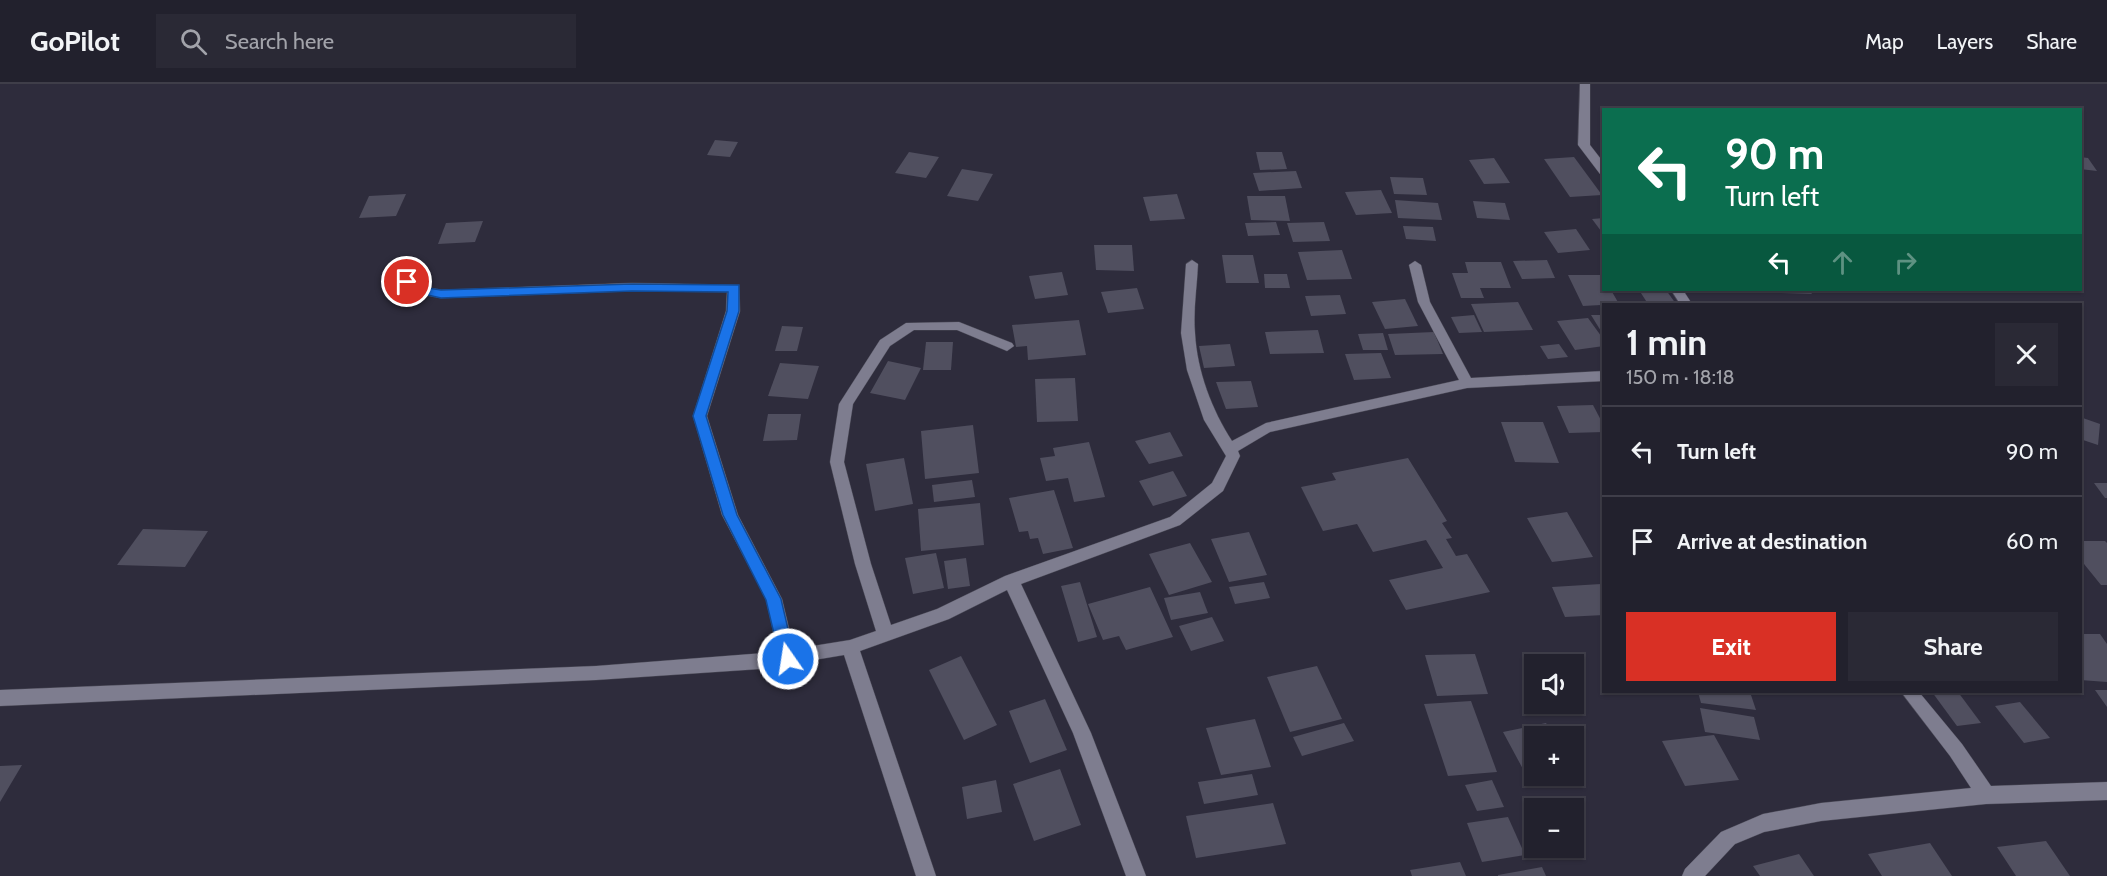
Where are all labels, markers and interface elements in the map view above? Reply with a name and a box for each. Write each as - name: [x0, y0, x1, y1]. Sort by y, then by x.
- search box: [156, 14, 576, 68]
- text: GoPilot: [30, 24, 120, 58]
- icon: search: [177, 25, 210, 58]
- text: Search here: [225, 28, 334, 55]
- text: Map: [1865, 29, 1904, 54]
- text: Layers: [1937, 29, 1993, 54]
- text: Share: [2026, 29, 2077, 54]
- text: 90 m: [1725, 128, 1824, 180]
- icon: left: [1626, 132, 1704, 210]
- text: Turn left: [1725, 180, 1819, 213]
- icon: left: [1763, 246, 1796, 279]
- icon: ahead: [1826, 246, 1859, 279]
- icon: right: [1889, 246, 1922, 279]
- pin: [381, 256, 432, 307]
- icon: arrive: [390, 265, 423, 298]
- text: 1 min: [1626, 320, 1707, 364]
- button: close: [1995, 323, 2058, 386]
- text: 150 m · 18:18: [1626, 365, 1735, 389]
- icon: left: [1626, 435, 1659, 468]
- text: Turn left: [1677, 438, 1756, 465]
- text: 90 m: [2006, 438, 2058, 465]
- icon: arrive: [1626, 525, 1659, 558]
- text: Arrive at destination: [1677, 528, 1867, 555]
- text: 60 m: [2006, 528, 2058, 555]
- button: Exit: [1626, 612, 1836, 681]
- button: Share: [1848, 612, 2058, 681]
- position arrow: [756, 627, 820, 691]
- map controls: [1524, 654, 1584, 858]
- button: sound: [1524, 654, 1584, 714]
- button: +: [1524, 726, 1584, 786]
- button: −: [1524, 798, 1584, 858]

